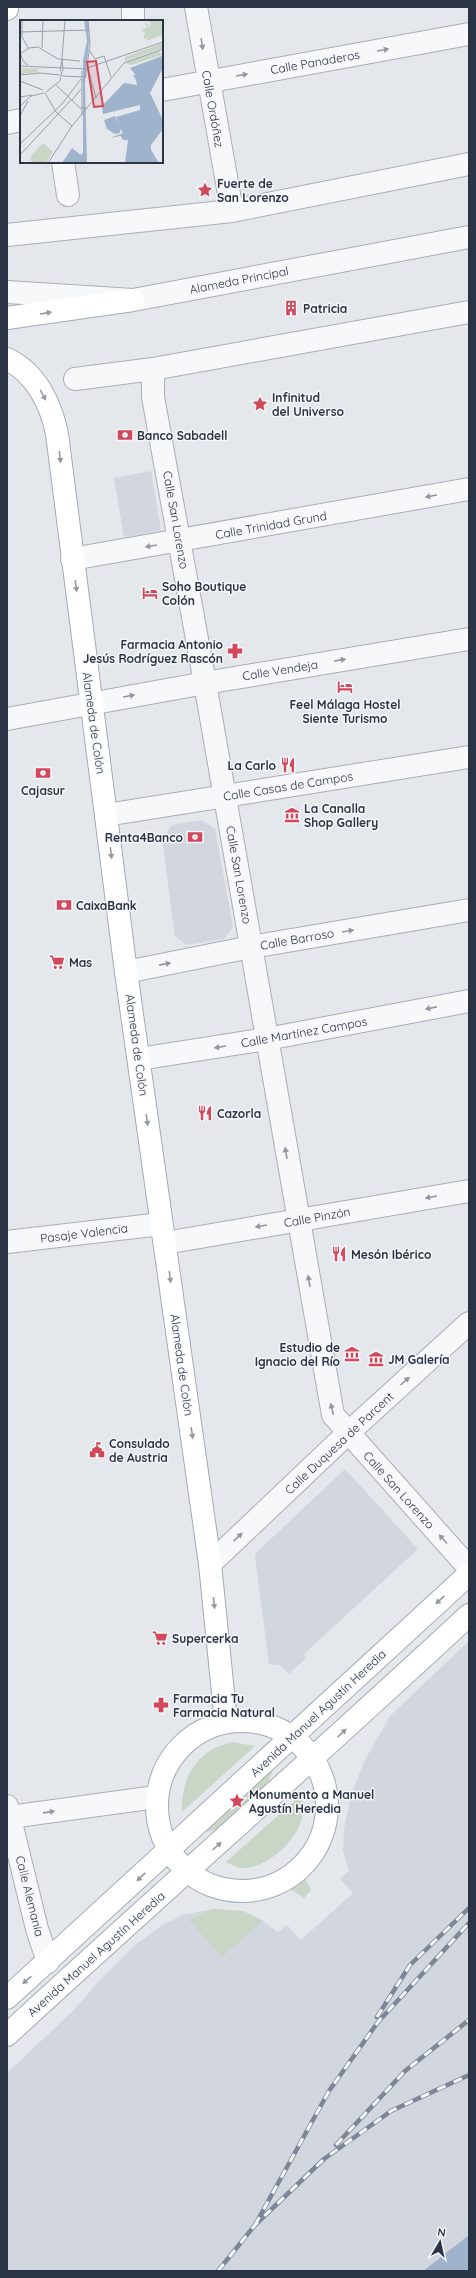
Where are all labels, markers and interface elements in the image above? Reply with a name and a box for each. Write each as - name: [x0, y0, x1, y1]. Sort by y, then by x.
- inset map: [20, 20, 163, 163]
- one-way arrow: [199, 38, 205, 50]
- one-way arrow: [377, 46, 389, 52]
- street label: Calle Panaderos: [269, 47, 361, 77]
- street label: Calle Ordóñez: [199, 69, 227, 149]
- one-way arrow: [236, 72, 248, 78]
- place label: Fuerte de San Lorenzo: [217, 176, 289, 205]
- place icon: Fuerte de San Lorenzo: [196, 181, 214, 199]
- street label: Alameda Principal: [188, 263, 290, 297]
- building icon: Patricia: [282, 299, 300, 317]
- place label: Patricia: [303, 301, 347, 316]
- one-way arrow: [40, 310, 52, 316]
- one-way arrow: [40, 389, 47, 400]
- place label: Infinitud del Universo: [272, 390, 344, 419]
- place icon: Infinitud del Universo: [251, 395, 269, 413]
- bank icon: Banco Sabadell: [116, 426, 134, 444]
- place label: Banco Sabadell: [137, 428, 228, 443]
- one-way arrow: [56, 451, 63, 463]
- street label: Calle San Lorenzo: [160, 470, 192, 570]
- one-way arrow: [424, 493, 437, 499]
- street label: Calle Trinidad Grund: [214, 508, 328, 542]
- one-way arrow: [145, 543, 157, 549]
- place label: Soho Boutique Colón: [162, 579, 246, 608]
- one-way arrow: [72, 580, 79, 592]
- hotel icon: Soho Boutique Colón: [141, 584, 159, 602]
- place label: Farmacia Antonio Jesús Rodríguez Rascón: [83, 637, 224, 666]
- pharmacy icon: Farmacia Antonio Jesús Rodríguez Rascón: [226, 642, 244, 660]
- street label: Calle Vendeja: [241, 657, 319, 683]
- one-way arrow: [334, 657, 346, 663]
- street label: Alameda de Colón: [79, 671, 109, 775]
- hotel icon: Feel Málaga Hostel Siente Turismo: [336, 678, 354, 696]
- one-way arrow: [123, 693, 135, 699]
- place label: Feel Málaga Hostel Siente Turismo: [289, 697, 401, 726]
- restaurant icon: La Carlo: [279, 756, 297, 774]
- place label: La Carlo: [227, 758, 276, 773]
- bank icon: Cajasur: [34, 764, 52, 782]
- street label: Calle Casas de Campos: [222, 768, 354, 804]
- place label: Cajasur: [21, 783, 65, 798]
- place label: La Canalla Shop Gallery: [304, 801, 378, 830]
- museum icon: La Canalla Shop Gallery: [283, 806, 301, 824]
- street label: Calle San Lorenzo: [223, 825, 255, 925]
- bank icon: Renta4Banco: [186, 828, 204, 846]
- place label: Renta4Banco: [105, 830, 184, 845]
- one-way arrow: [108, 847, 114, 859]
- bank icon: CaixaBank: [55, 896, 73, 914]
- place label: CaixaBank: [76, 898, 137, 913]
- street label: Calle Barroso: [259, 925, 335, 953]
- one-way arrow: [341, 927, 354, 933]
- supermarket icon: Mas: [48, 953, 66, 971]
- place label: Mas: [69, 955, 92, 970]
- one-way arrow: [158, 961, 171, 967]
- street label: Alameda de Colón: [122, 993, 152, 1097]
- one-way arrow: [425, 1005, 437, 1011]
- street label: Calle Martínez Campos: [240, 1013, 369, 1050]
- one-way arrow: [214, 1044, 226, 1050]
- restaurant icon: Cazorla: [196, 1104, 214, 1122]
- place label: Cazorla: [217, 1106, 261, 1121]
- one-way arrow: [144, 1114, 150, 1126]
- one-way arrow: [283, 1147, 289, 1159]
- one-way arrow: [424, 1194, 437, 1200]
- street label: Calle Pinzón: [283, 1204, 351, 1230]
- street label: Pasaje Valencia: [39, 1220, 129, 1246]
- one-way arrow: [255, 1224, 267, 1230]
- restaurant icon: Mesón Ibérico: [330, 1245, 348, 1263]
- place label: Mesón Ibérico: [351, 1247, 432, 1262]
- one-way arrow: [167, 1271, 173, 1283]
- one-way arrow: [305, 1275, 311, 1287]
- street label: Alameda de Colón: [167, 1313, 197, 1417]
- place label: Estudio de Ignacio del Río: [255, 1340, 340, 1369]
- museum icon: Estudio de Ignacio del Río: [343, 1345, 361, 1363]
- museum icon: JM Galería: [367, 1350, 385, 1368]
- place label: JM Galería: [388, 1352, 450, 1367]
- one-way arrow: [400, 1377, 410, 1386]
- street label: Calle Duquesa de Parcent: [282, 1389, 396, 1497]
- one-way arrow: [328, 1403, 334, 1415]
- one-way arrow: [189, 1427, 195, 1439]
- place label: Consulado de Austria: [109, 1436, 170, 1465]
- public building icon: Consulado de Austria: [88, 1441, 106, 1459]
- street label: Calle San Lorenzo: [360, 1448, 438, 1532]
- one-way arrow: [233, 1532, 243, 1542]
- one-way arrow: [438, 1534, 448, 1544]
- one-way arrow: [435, 1595, 445, 1605]
- one-way arrow: [211, 1597, 218, 1609]
- supermarket icon: Supercerka: [151, 1629, 169, 1647]
- place label: Supercerka: [172, 1631, 239, 1646]
- street label: Avenida Manuel Agustín Heredia: [247, 1646, 389, 1780]
- place label: Farmacia Tu Farmacia Natural: [173, 1691, 275, 1720]
- pharmacy icon: Farmacia Tu Farmacia Natural: [152, 1696, 170, 1714]
- one-way arrow: [337, 1728, 347, 1737]
- place label: Monumento a Manuel Agustín Heredia: [249, 1787, 374, 1816]
- place icon: Monumento a Manuel Agustín Heredia: [228, 1792, 246, 1810]
- one-way arrow: [43, 1809, 55, 1815]
- one-way arrow: [212, 1841, 222, 1850]
- street label: Calle Alemania: [13, 1854, 47, 1938]
- one-way arrow: [136, 1872, 146, 1882]
- street label: Avenida Manuel Agustín Heredia: [24, 1888, 168, 2020]
- one-way arrow: [22, 1976, 33, 1985]
- north arrow: [420, 2222, 460, 2262]
- text: N: [436, 2225, 447, 2240]

